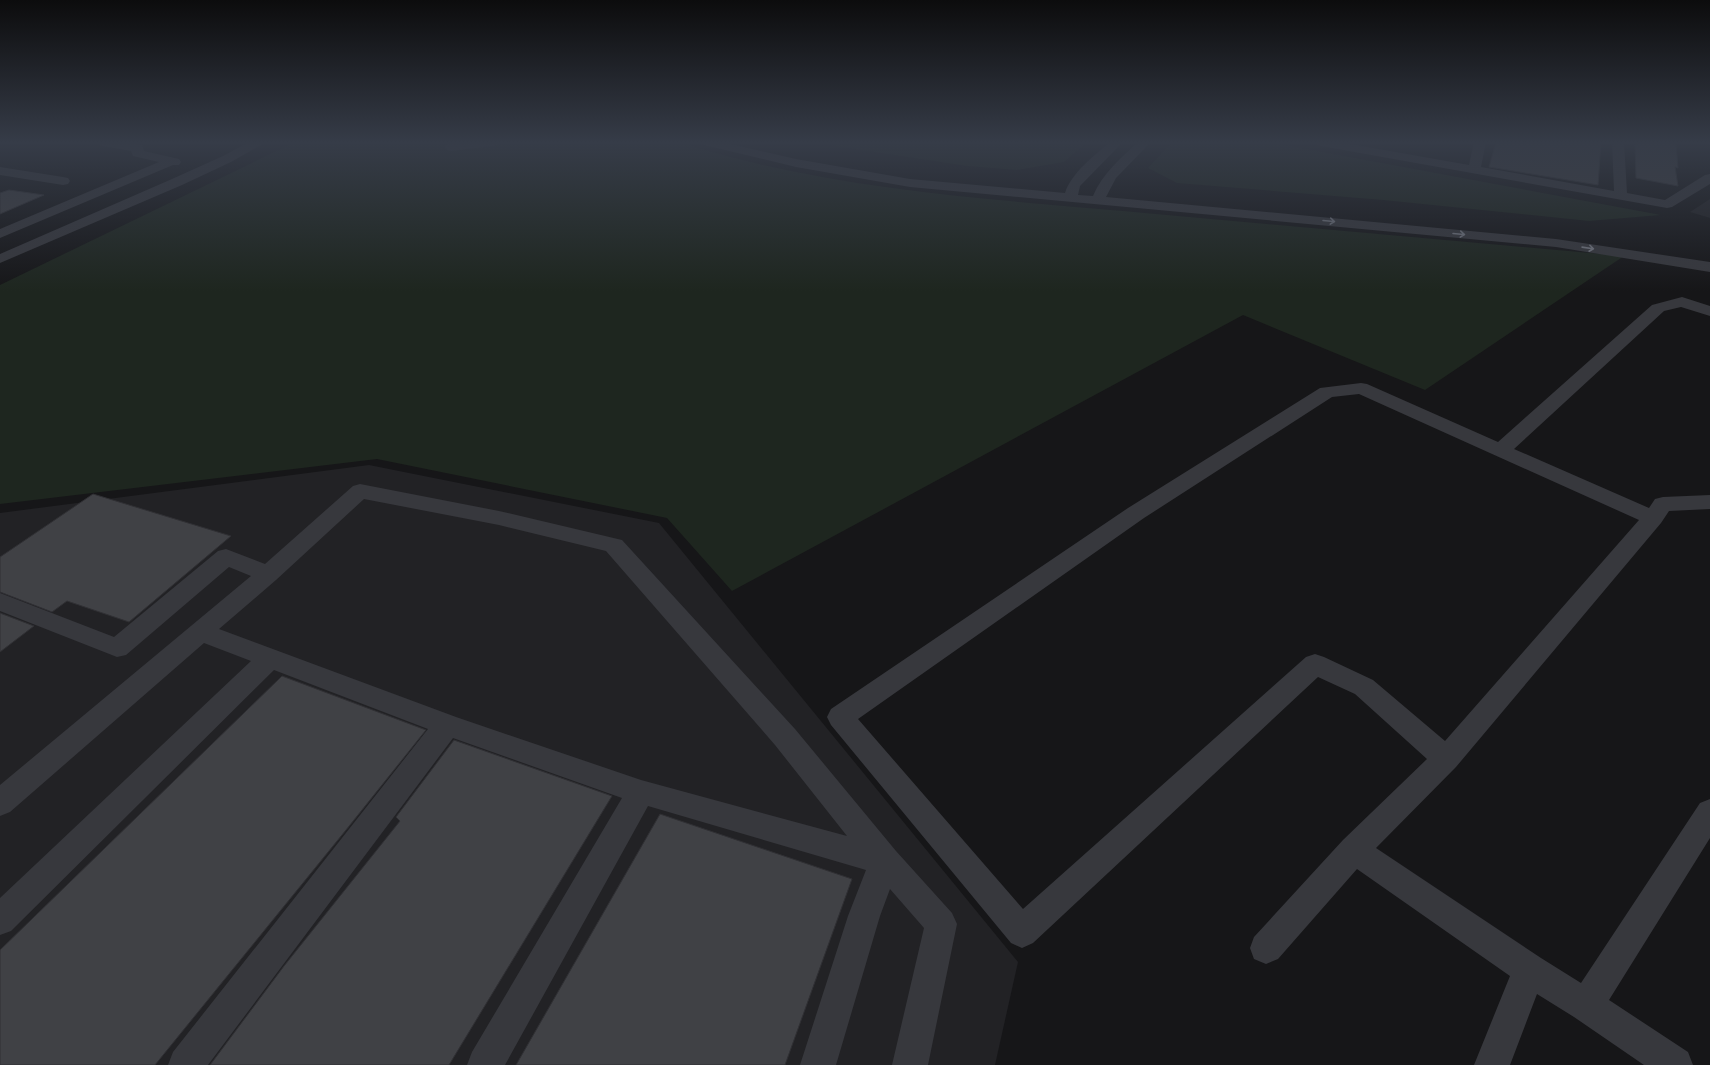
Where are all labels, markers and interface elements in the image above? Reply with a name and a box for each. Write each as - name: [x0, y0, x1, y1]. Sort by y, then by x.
- one-way arrow: [1322, 218, 1335, 225]
- one-way arrow: [1452, 230, 1465, 238]
- one-way arrow: [1581, 244, 1594, 252]

